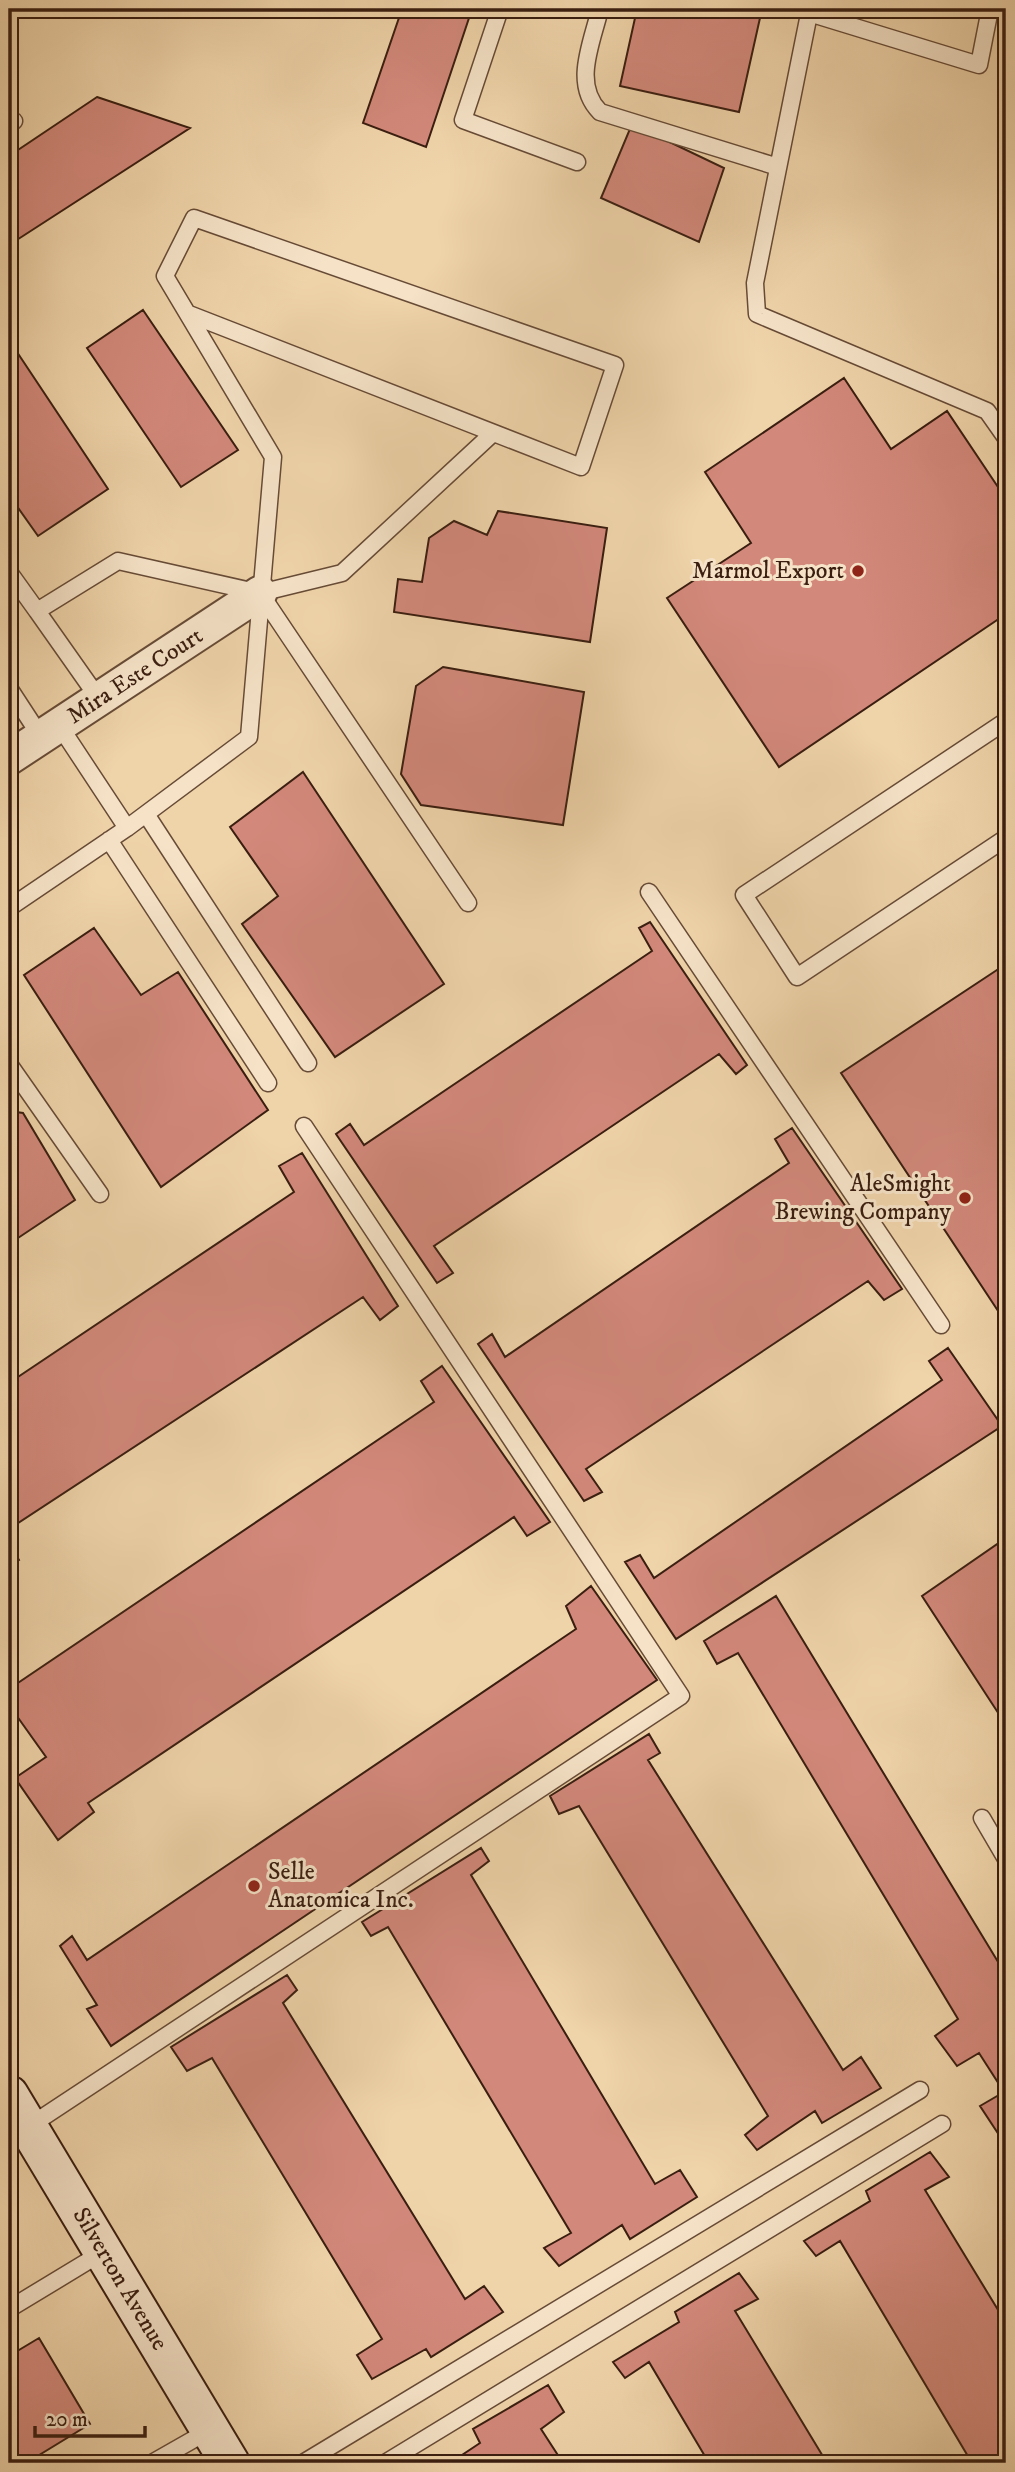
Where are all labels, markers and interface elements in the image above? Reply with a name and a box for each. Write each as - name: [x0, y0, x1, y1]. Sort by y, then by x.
- place label: Marmol Export: [692, 556, 844, 586]
- marker: Marmol Export: [850, 563, 866, 579]
- street label: Mira Este Court: [61, 621, 209, 731]
- place label: AleSmight Brewing Company: [775, 1169, 952, 1227]
- marker: AleSmight Brewing Company: [957, 1190, 973, 1206]
- place label: Selle Anatomica Inc.: [268, 1857, 414, 1915]
- marker: Selle Anatomica Inc.: [246, 1878, 262, 1894]
- street label: Silverton Avenue: [66, 2202, 174, 2356]
- scale bar: [35, 2395, 145, 2439]
- text: 20 m: [46, 2407, 88, 2433]

